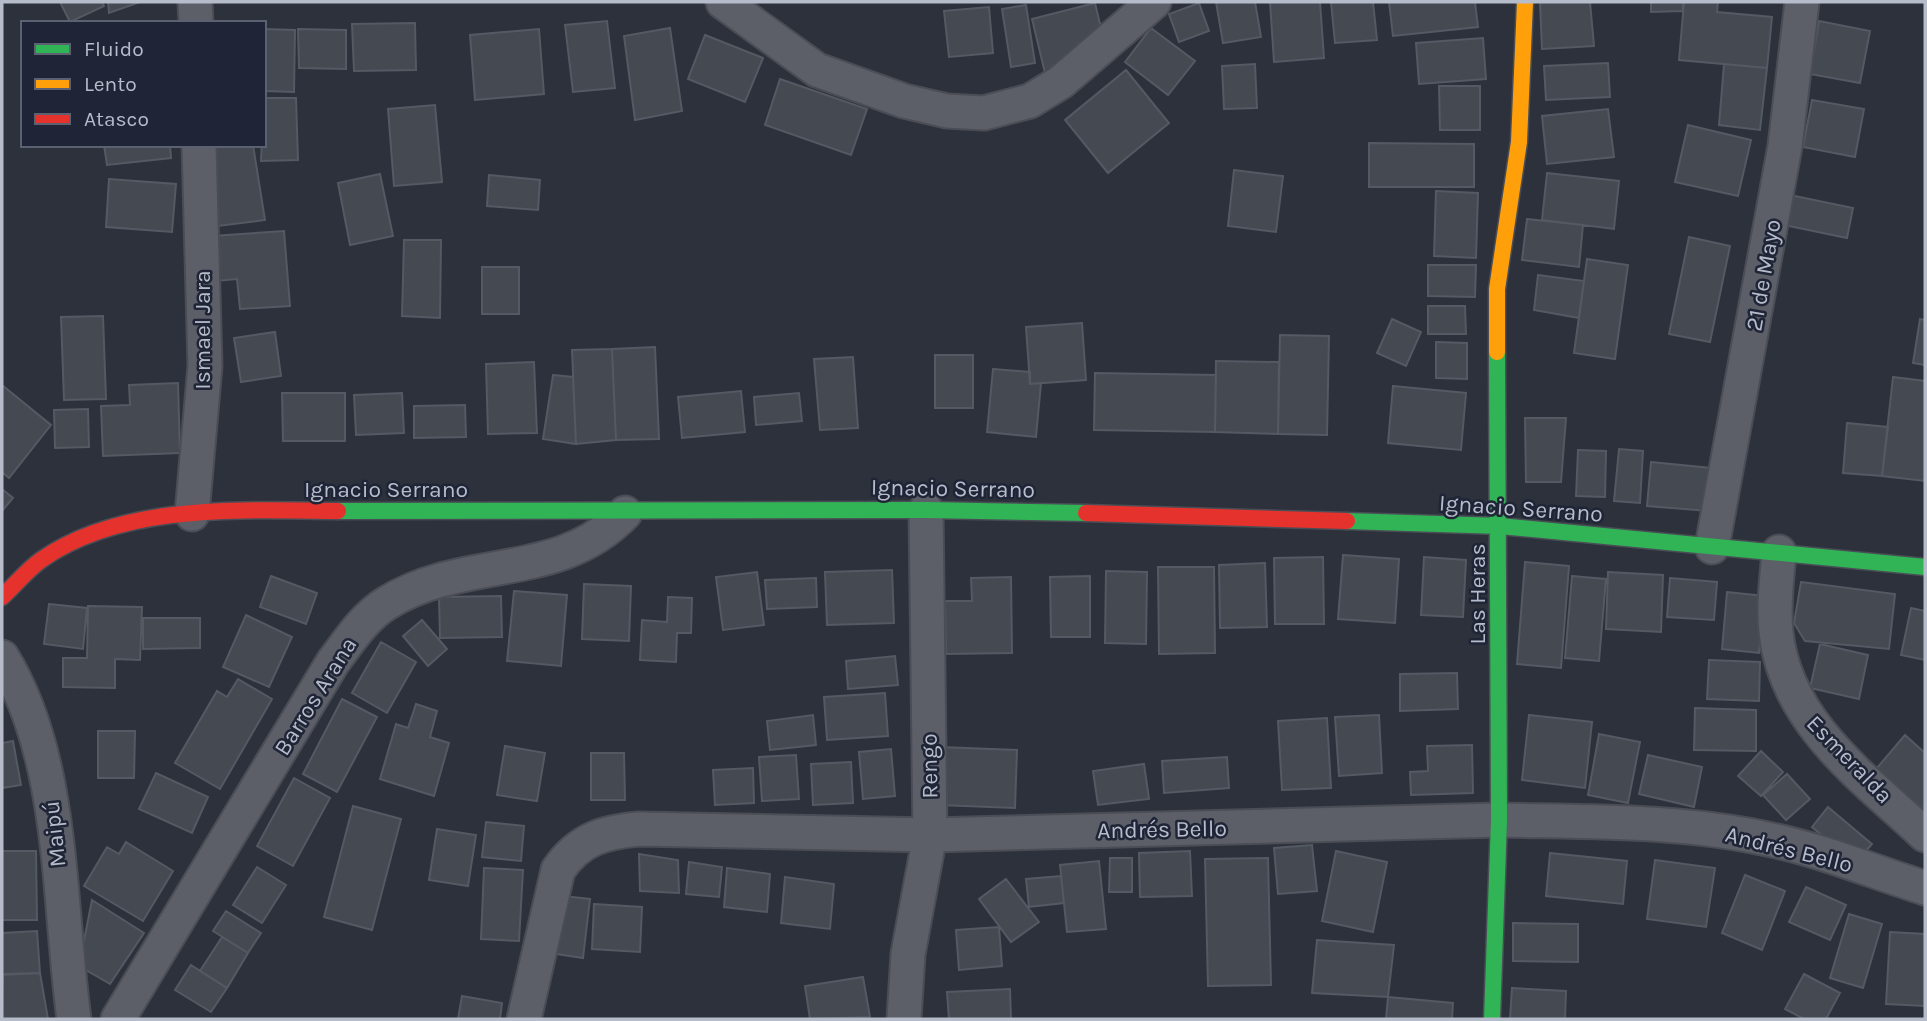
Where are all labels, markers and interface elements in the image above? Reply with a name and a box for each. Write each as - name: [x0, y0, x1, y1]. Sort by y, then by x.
- legend: [21, 21, 266, 147]
- text: Fluido: [84, 37, 144, 61]
- text: Lento: [84, 72, 137, 96]
- text: Atasco: [84, 107, 149, 131]
- street label: 21 de Mayo: [1740, 217, 1787, 333]
- street label: Ismael Jara: [189, 270, 216, 390]
- street label: Ignacio Serrano: [871, 474, 1035, 503]
- street label: Ignacio Serrano: [304, 476, 468, 503]
- street label: Ignacio Serrano: [1438, 489, 1604, 528]
- street label: Las Heras: [1464, 543, 1491, 645]
- street label: Barros Arana: [268, 632, 362, 760]
- street label: Esmeralda: [1801, 710, 1898, 809]
- street label: Rengo: [915, 733, 944, 799]
- street label: Maipú: [38, 800, 71, 868]
- street label: Andrés Bello: [1097, 815, 1227, 844]
- street label: Andrés Bello: [1723, 821, 1855, 878]

